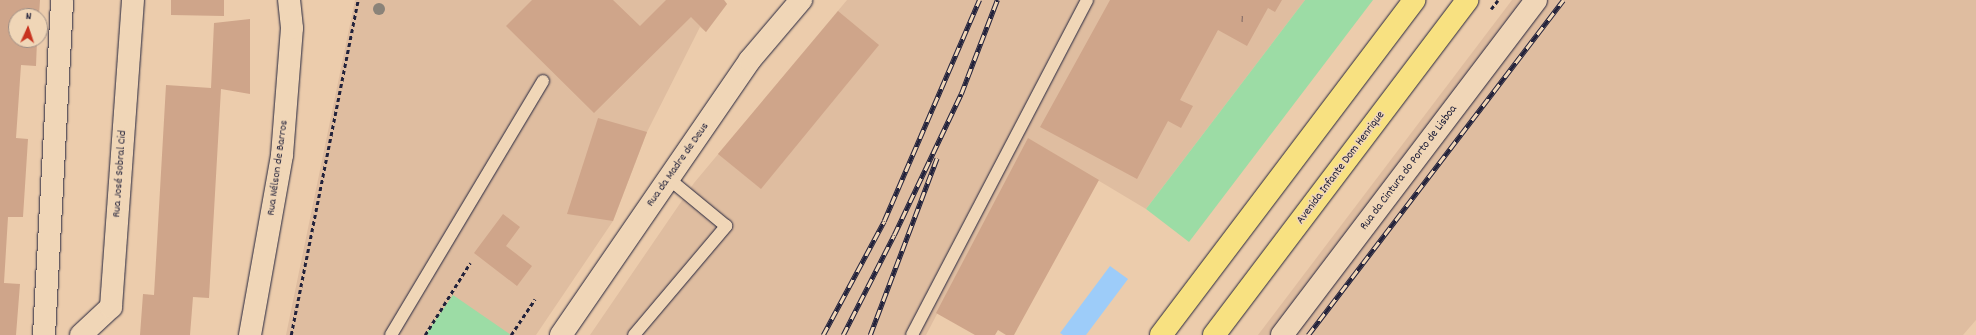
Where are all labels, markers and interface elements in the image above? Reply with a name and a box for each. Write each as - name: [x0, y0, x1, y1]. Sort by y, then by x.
- north arrow: [8, 8, 48, 48]
- text: N: [25, 9, 32, 25]
- house number: 1: [1241, 15, 1243, 27]
- street label: Rua da Cintura do Porto de Lisboa: [1357, 103, 1461, 233]
- street label: Avenida Infante Dom Henrique: [1294, 109, 1388, 227]
- street label: Rua Nélson de Barros: [264, 119, 292, 217]
- street label: Rua da Madre de Deus: [644, 120, 712, 210]
- street label: Rua José Sobral Cid: [110, 130, 130, 218]

